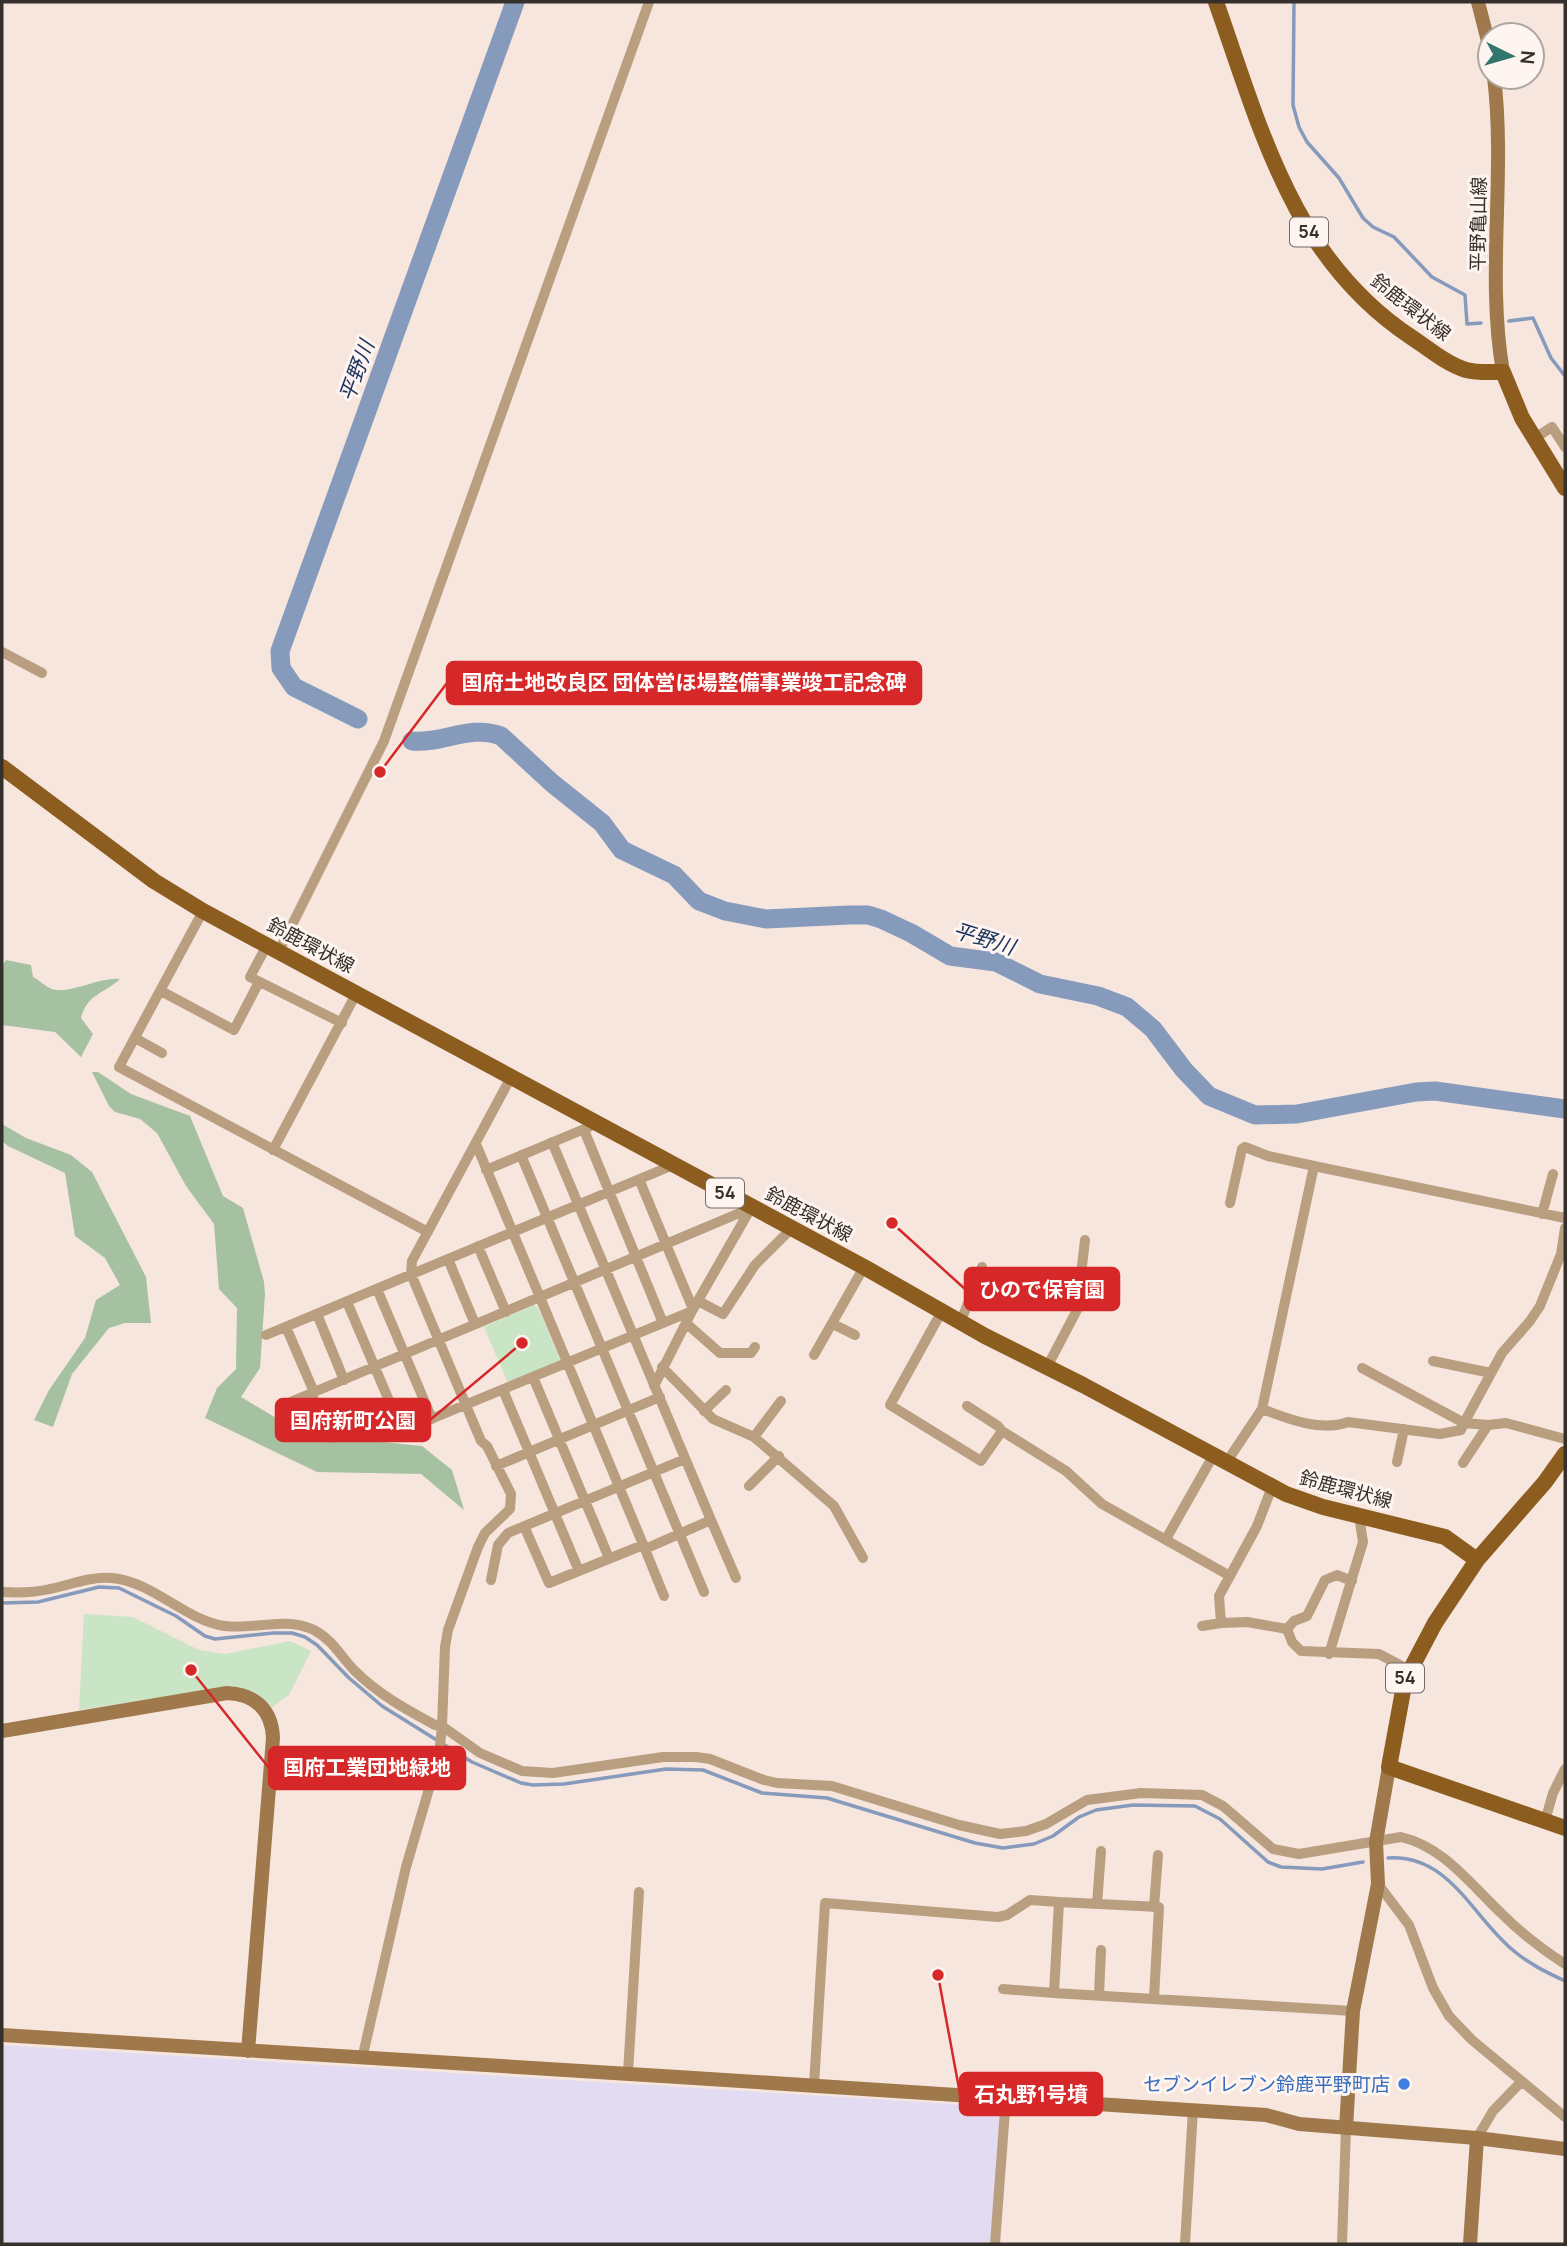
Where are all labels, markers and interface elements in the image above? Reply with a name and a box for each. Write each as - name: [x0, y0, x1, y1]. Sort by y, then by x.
- north arrow: [1476, 21, 1546, 91]
- text: N: [1514, 50, 1541, 65]
- street label: 平野亀山線: [1464, 176, 1492, 272]
- road number: 54: [1290, 218, 1328, 246]
- street label: 鈴鹿環状線: [1366, 268, 1456, 346]
- water label: 平野川: [332, 334, 381, 405]
- callout: 国府土地改良区 団体営ほ場整備事業竣工記念碑: [447, 662, 921, 704]
- text: 国府土地改良区 団体営ほ場整備事業竣工記念碑: [461, 668, 907, 696]
- street label: 鈴鹿環状線: [263, 911, 359, 979]
- water label: 平野川: [950, 915, 1020, 961]
- road number: 54: [706, 1178, 744, 1208]
- street label: 鈴鹿環状線: [761, 1180, 857, 1248]
- callout: ひので保育園: [965, 1268, 1119, 1310]
- text: ひので保育園: [979, 1275, 1105, 1303]
- callout: 国府新町公園: [276, 1399, 430, 1441]
- text: 国府新町公園: [290, 1406, 416, 1434]
- street label: 鈴鹿環状線: [1297, 1464, 1395, 1514]
- road number: 54: [1386, 1664, 1424, 1693]
- callout: 国府工業団地緑地: [269, 1747, 465, 1789]
- text: 国府工業団地緑地: [283, 1753, 451, 1781]
- place label: セブンイレブン鈴鹿平野町店: [1143, 2071, 1390, 2097]
- callout: 石丸野1号墳: [960, 2073, 1102, 2115]
- marker: セブンイレブン鈴鹿平野町店: [1396, 2076, 1412, 2092]
- text: 石丸野1号墳: [974, 2080, 1088, 2108]

